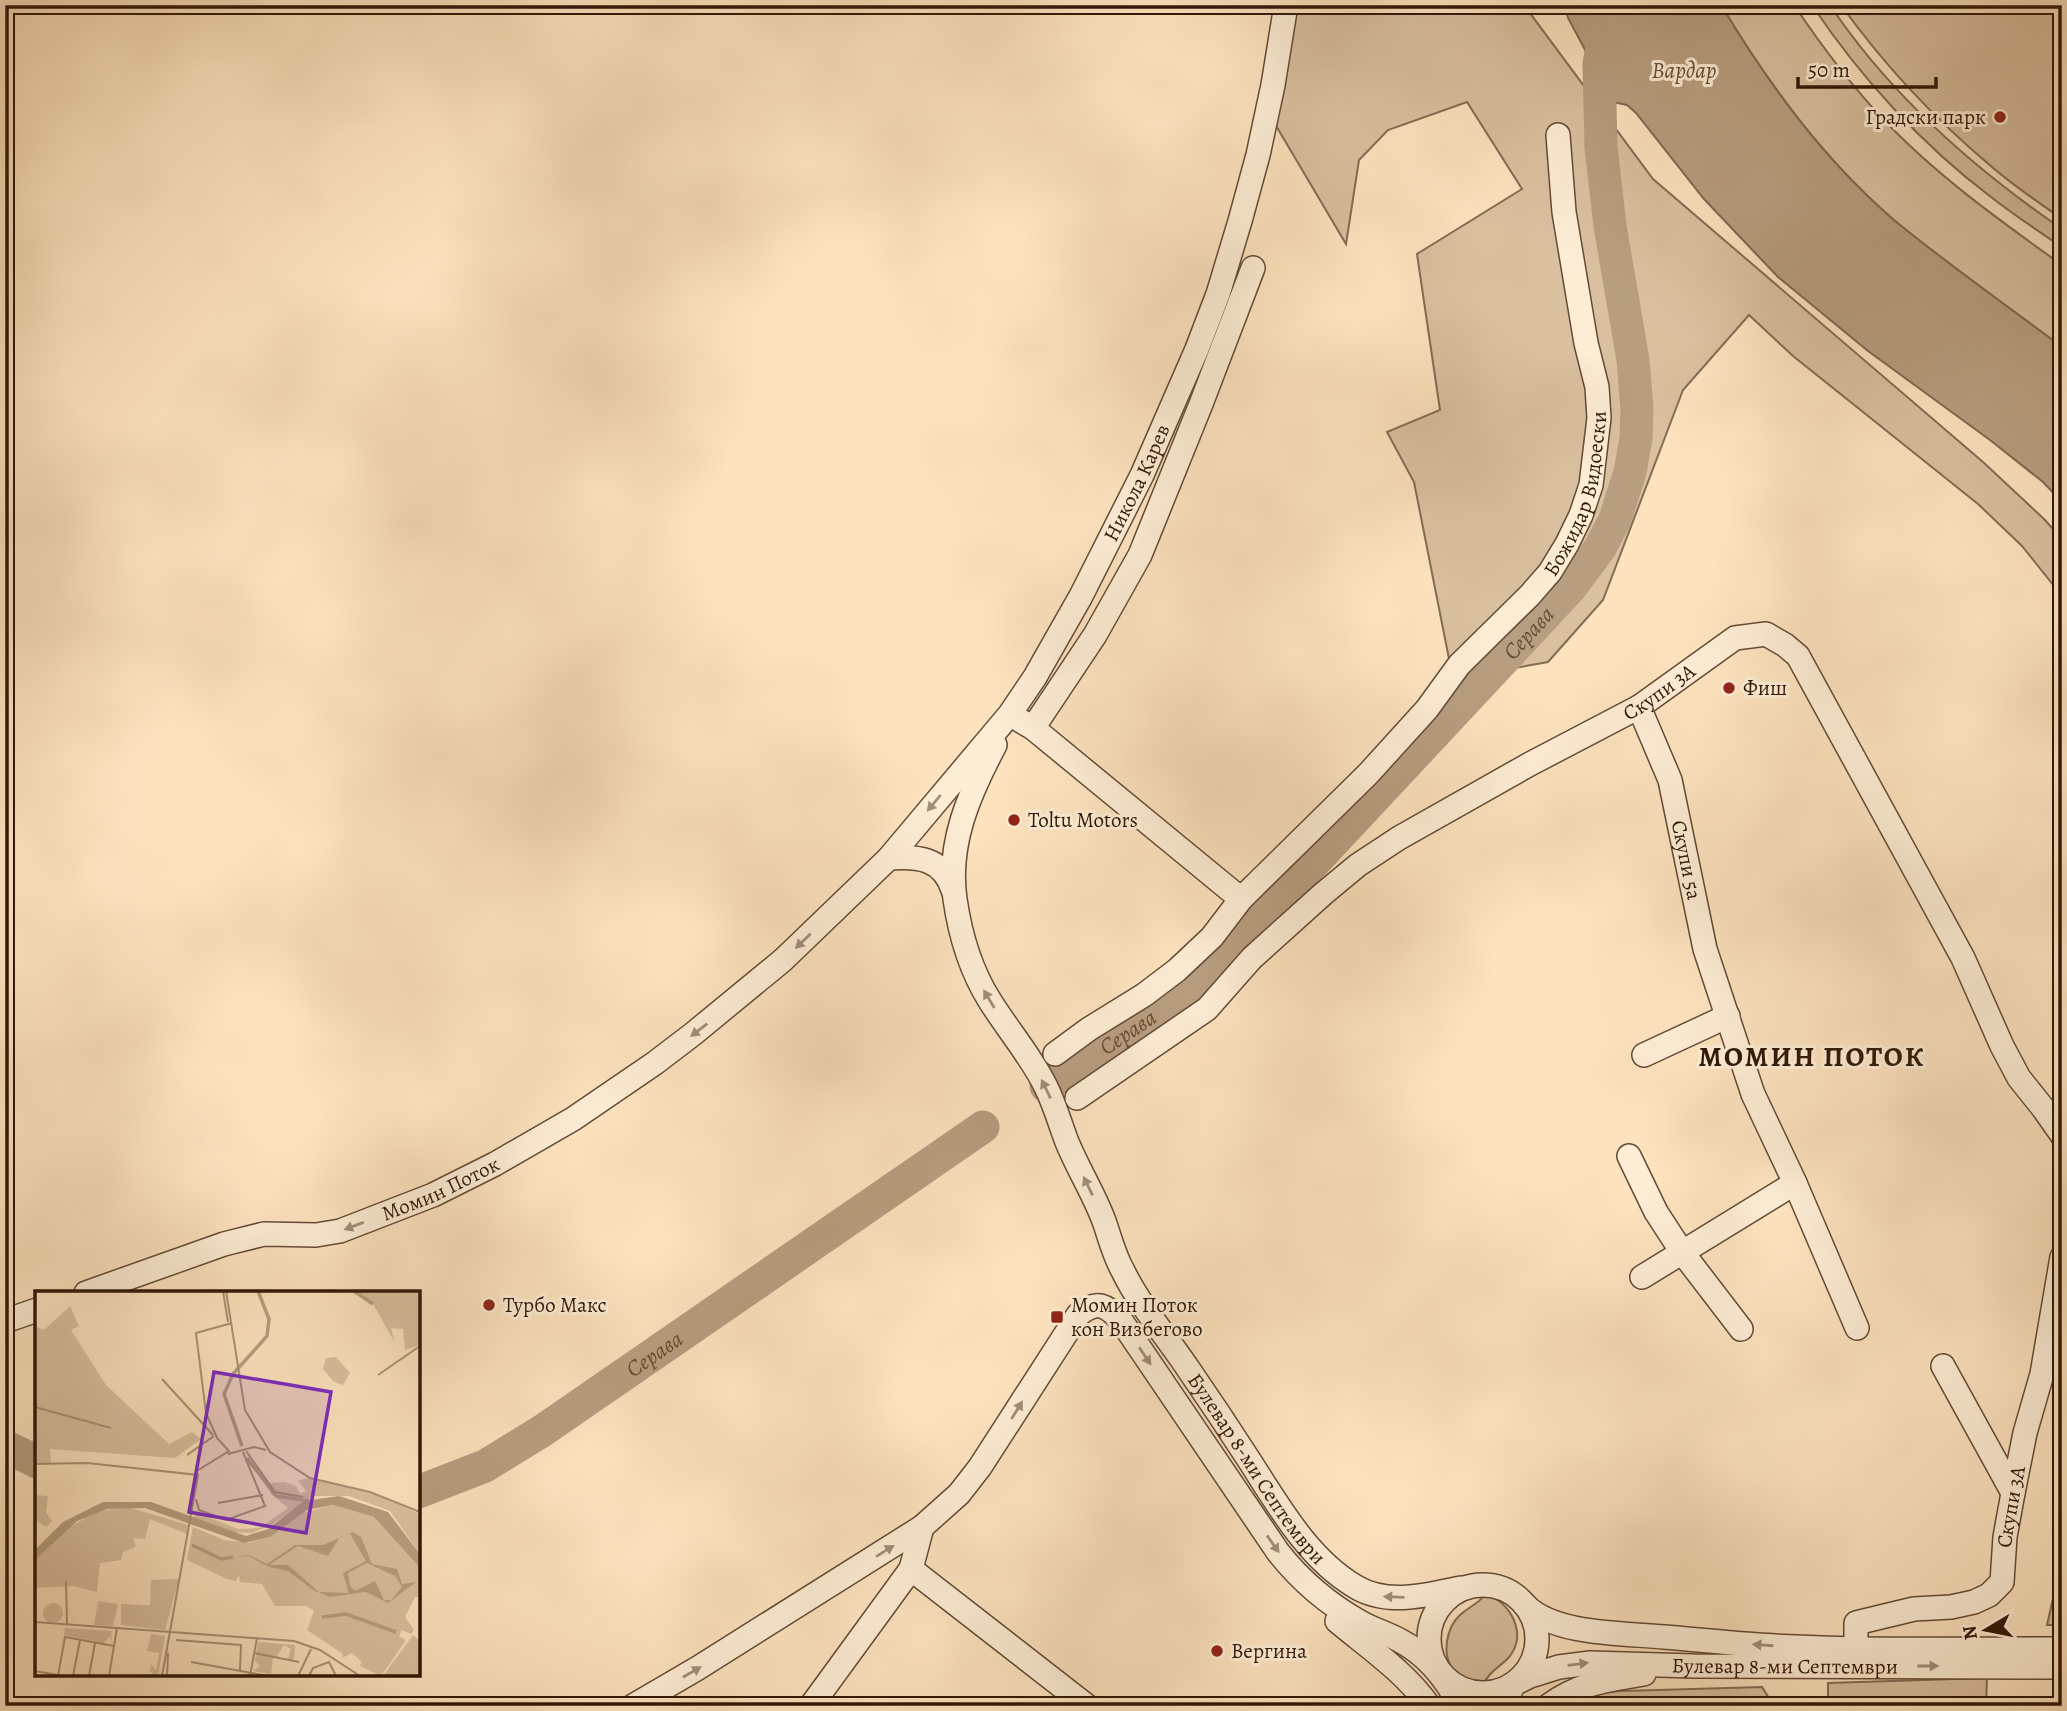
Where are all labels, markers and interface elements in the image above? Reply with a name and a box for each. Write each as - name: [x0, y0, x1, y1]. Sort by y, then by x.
- scale bar: [1798, 46, 1936, 90]
- water label: Вардар: [1651, 55, 1717, 86]
- text: 50 m: [1808, 56, 1850, 84]
- place label: Градски парк: [1865, 103, 1986, 131]
- marker: Градски парк: [1992, 109, 2008, 125]
- street label: Божидар Видоески: [1537, 410, 1613, 581]
- street label: Никола Карев: [1097, 420, 1177, 546]
- water label: Серава: [1496, 599, 1561, 666]
- street label: Скупи 3А: [1618, 657, 1701, 727]
- place label: Фиш: [1743, 674, 1787, 702]
- marker: Фиш: [1721, 680, 1737, 696]
- one-way arrow: [926, 794, 942, 812]
- place label: Toltu Motors: [1028, 806, 1138, 834]
- marker: Toltu Motors: [1006, 812, 1022, 828]
- street label: Скупи 5а: [1665, 818, 1708, 902]
- one-way arrow: [795, 932, 812, 949]
- one-way arrow: [983, 990, 995, 1009]
- water label: Серава: [1093, 1001, 1163, 1062]
- one-way arrow: [690, 1022, 708, 1036]
- district label: МОМИН ПОТОК: [1699, 1038, 1925, 1076]
- one-way arrow: [1041, 1079, 1052, 1099]
- street label: Момин Поток: [377, 1150, 504, 1228]
- one-way arrow: [1082, 1176, 1094, 1196]
- one-way arrow: [343, 1220, 364, 1231]
- inset map: [35, 1291, 420, 1676]
- place label: Турбо Макс: [503, 1291, 607, 1319]
- place label: Момин Поток кон Визбегово: [1071, 1291, 1203, 1343]
- marker: Турбо Макс: [481, 1297, 497, 1313]
- marker: Момин Поток кон Визбегово: [1049, 1309, 1065, 1325]
- water label: Серава: [620, 1323, 689, 1384]
- one-way arrow: [1138, 1347, 1151, 1366]
- street label: Булевар 8-ми Септември: [1181, 1368, 1332, 1571]
- one-way arrow: [1010, 1400, 1023, 1419]
- street label: Скупи 3А: [1990, 1463, 2032, 1548]
- one-way arrow: [1266, 1535, 1280, 1553]
- one-way arrow: [875, 1544, 894, 1557]
- one-way arrow: [1382, 1591, 1404, 1602]
- north arrow: [1952, 1596, 2022, 1666]
- text: N: [1956, 1624, 1984, 1642]
- place label: Вергина: [1231, 1637, 1307, 1665]
- one-way arrow: [1752, 1639, 1774, 1650]
- marker: Вергина: [1209, 1643, 1225, 1659]
- street label: Булевар 8-ми Септември: [1671, 1651, 1898, 1681]
- one-way arrow: [1567, 1659, 1589, 1670]
- one-way arrow: [1917, 1660, 1939, 1672]
- one-way arrow: [682, 1666, 701, 1678]

